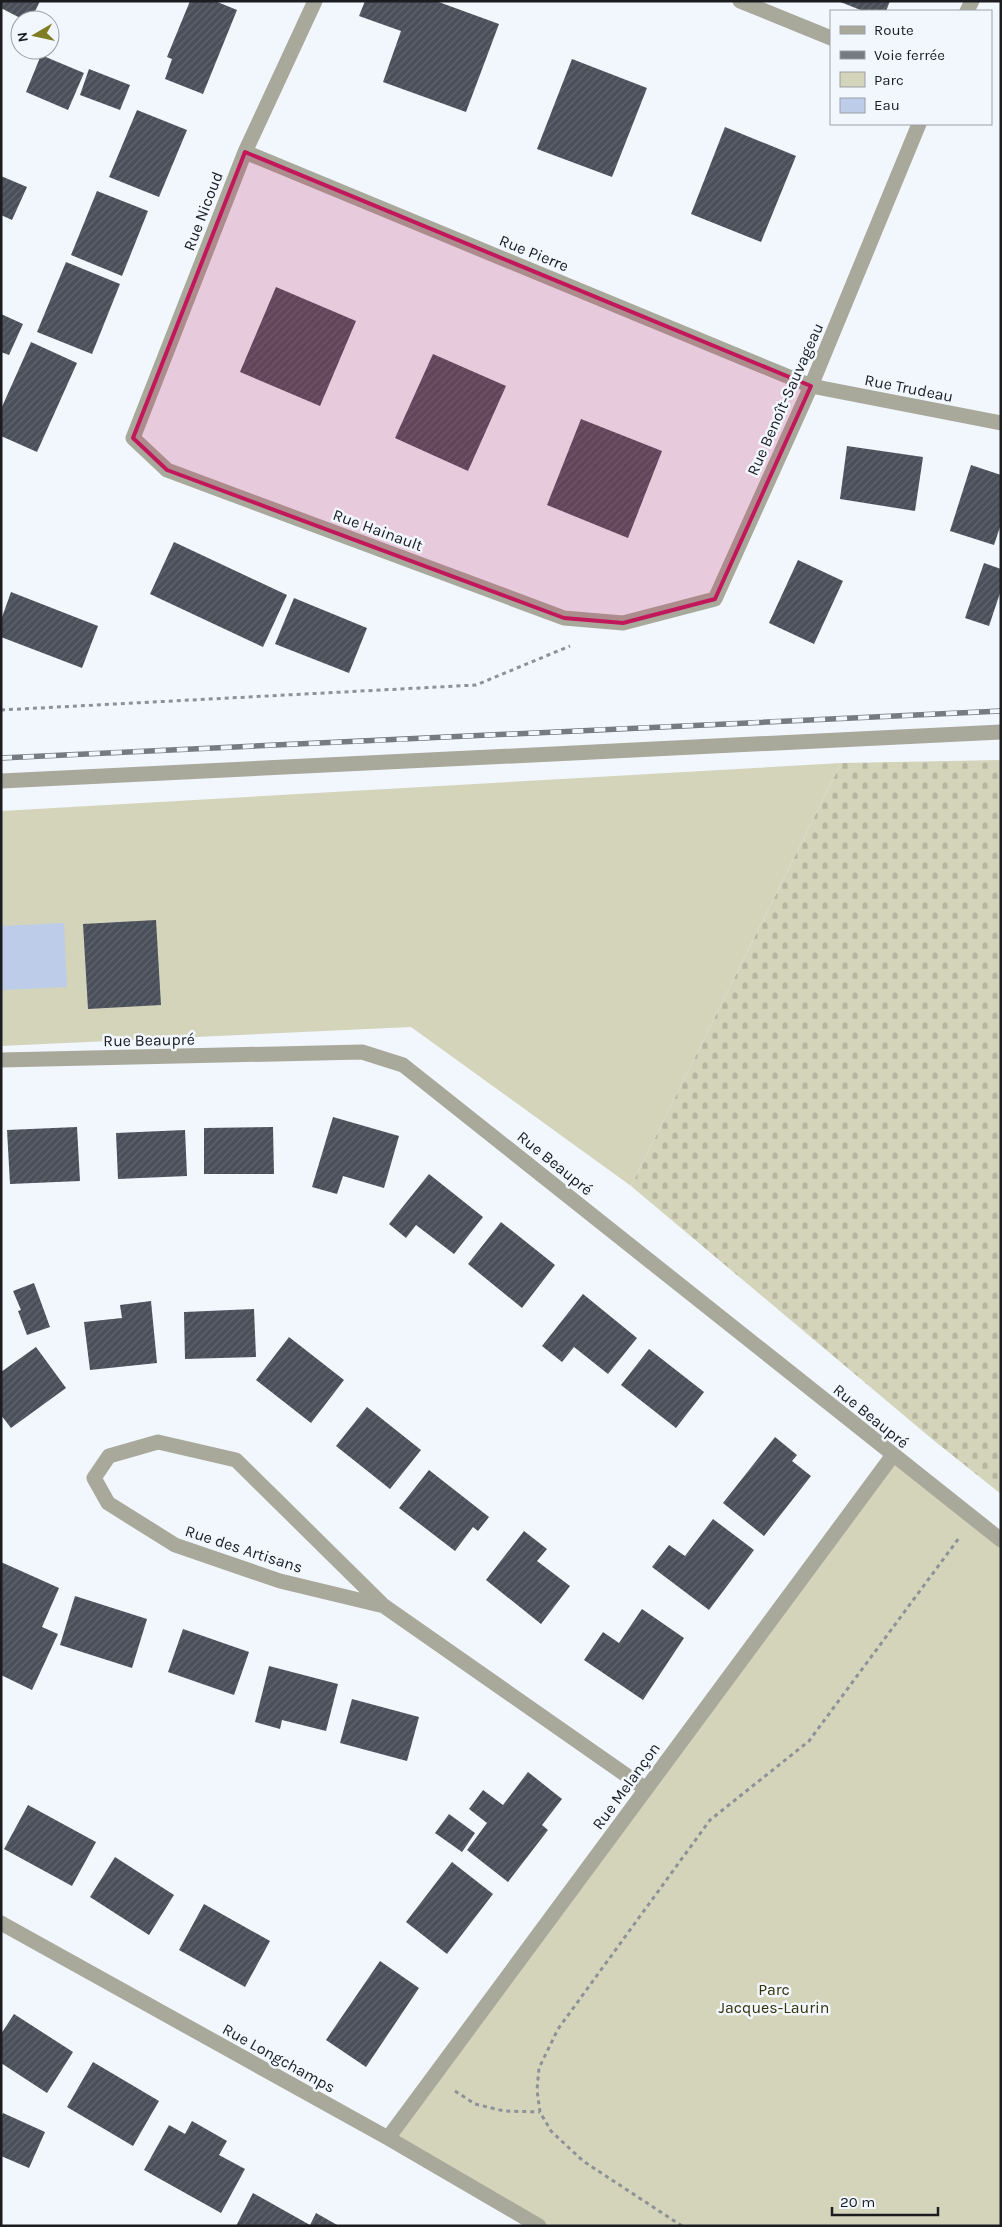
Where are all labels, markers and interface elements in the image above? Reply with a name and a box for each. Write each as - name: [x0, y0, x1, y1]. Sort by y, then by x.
- north arrow: [10, 10, 60, 60]
- legend: [830, 10, 992, 125]
- text: Route: [874, 21, 914, 39]
- text: N: [13, 31, 32, 43]
- text: Voie ferrée: [874, 46, 945, 64]
- text: Parc: [874, 71, 904, 89]
- text: Eau: [874, 96, 900, 114]
- street label: Rue Nicoud: [179, 169, 227, 253]
- street label: Rue Pierre: [497, 230, 571, 276]
- street label: Rue Benoît-Sauvageau: [743, 320, 827, 478]
- street label: Rue Trudeau: [863, 370, 955, 406]
- street label: Rue Hainault: [330, 505, 426, 555]
- street label: Rue Beaupré: [103, 1030, 195, 1050]
- street label: Rue Beaupré: [513, 1127, 597, 1199]
- street label: Rue Beaupré: [829, 1380, 913, 1452]
- street label: Rue des Artisans: [183, 1521, 305, 1577]
- street label: Rue Melançon: [588, 1739, 664, 1833]
- park label: Parc Jacques-Laurin: [719, 1980, 829, 2017]
- street label: Rue Longchamps: [219, 2019, 339, 2097]
- scale bar: [832, 2184, 938, 2216]
- text: 20 m: [840, 2193, 875, 2211]

